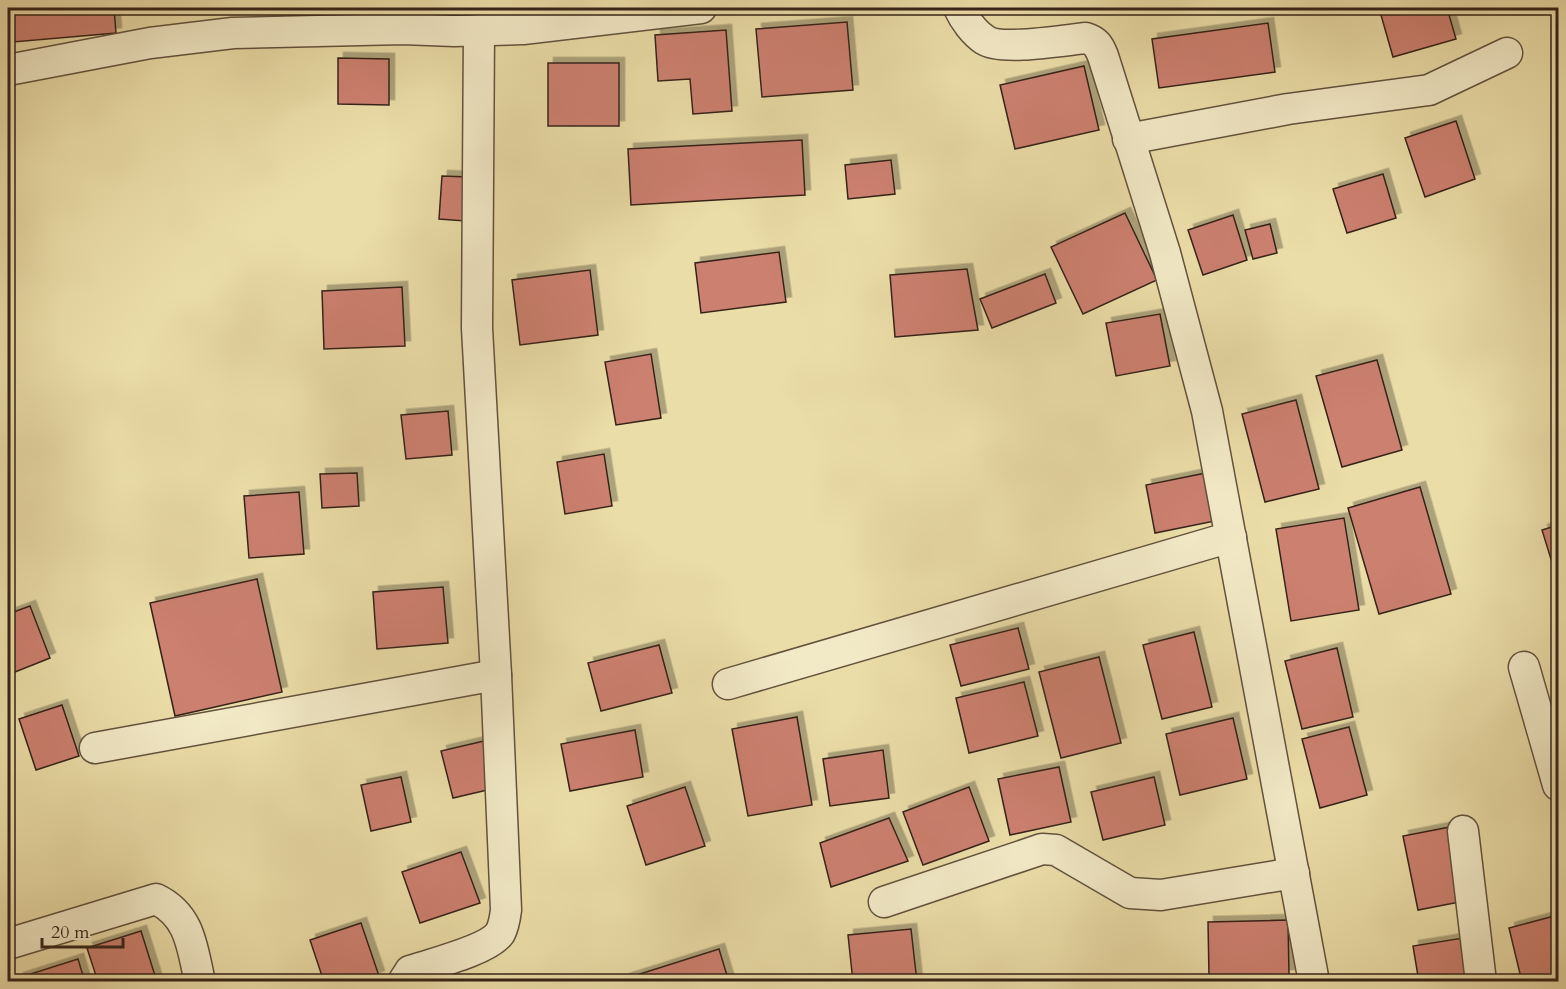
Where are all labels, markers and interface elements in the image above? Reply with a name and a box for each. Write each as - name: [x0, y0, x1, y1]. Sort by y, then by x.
- scale bar: [42, 911, 123, 949]
- text: 20 m: [51, 920, 90, 945]

